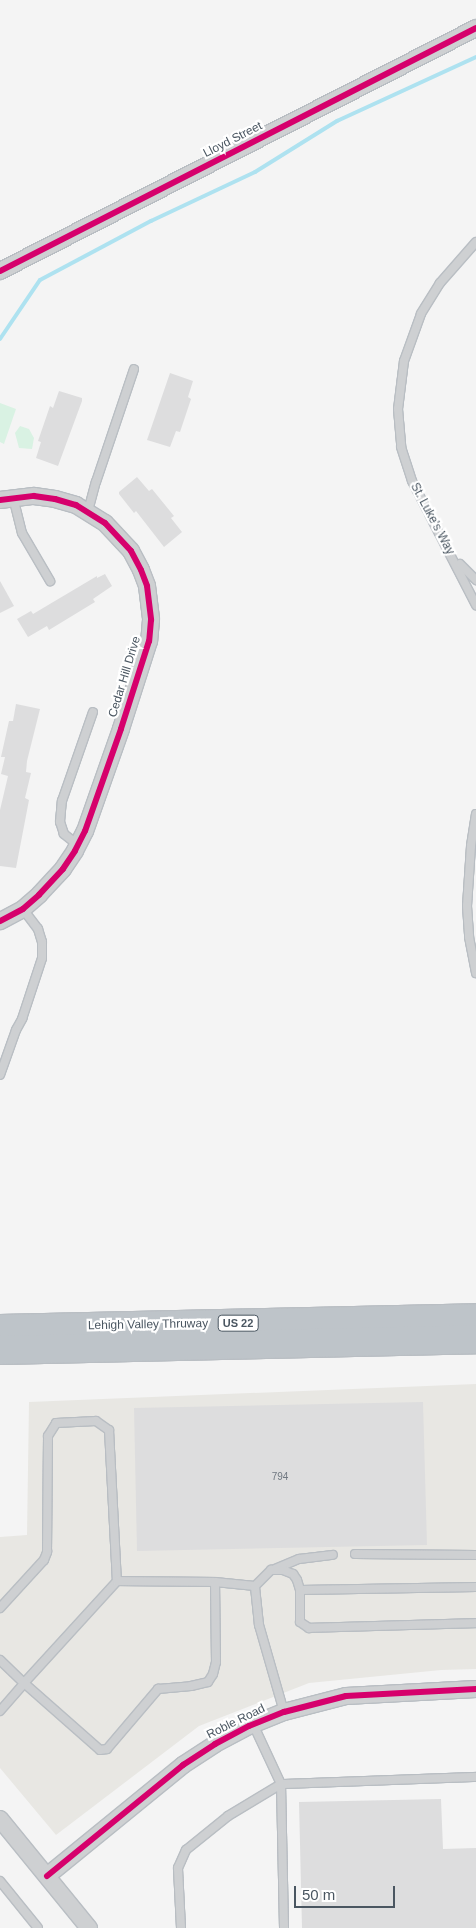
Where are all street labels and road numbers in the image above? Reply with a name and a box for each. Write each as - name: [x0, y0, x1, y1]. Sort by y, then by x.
- street label: Lloyd Street: [201, 119, 265, 161]
- street label: St. Luke's Way: [407, 481, 457, 557]
- street label: Cedar Hill Drive: [106, 635, 144, 719]
- road number: US 22: [217, 1315, 259, 1332]
- street label: Lehigh Valley Thruway: [88, 1317, 208, 1333]
- street label: Roble Road: [204, 1702, 268, 1742]

